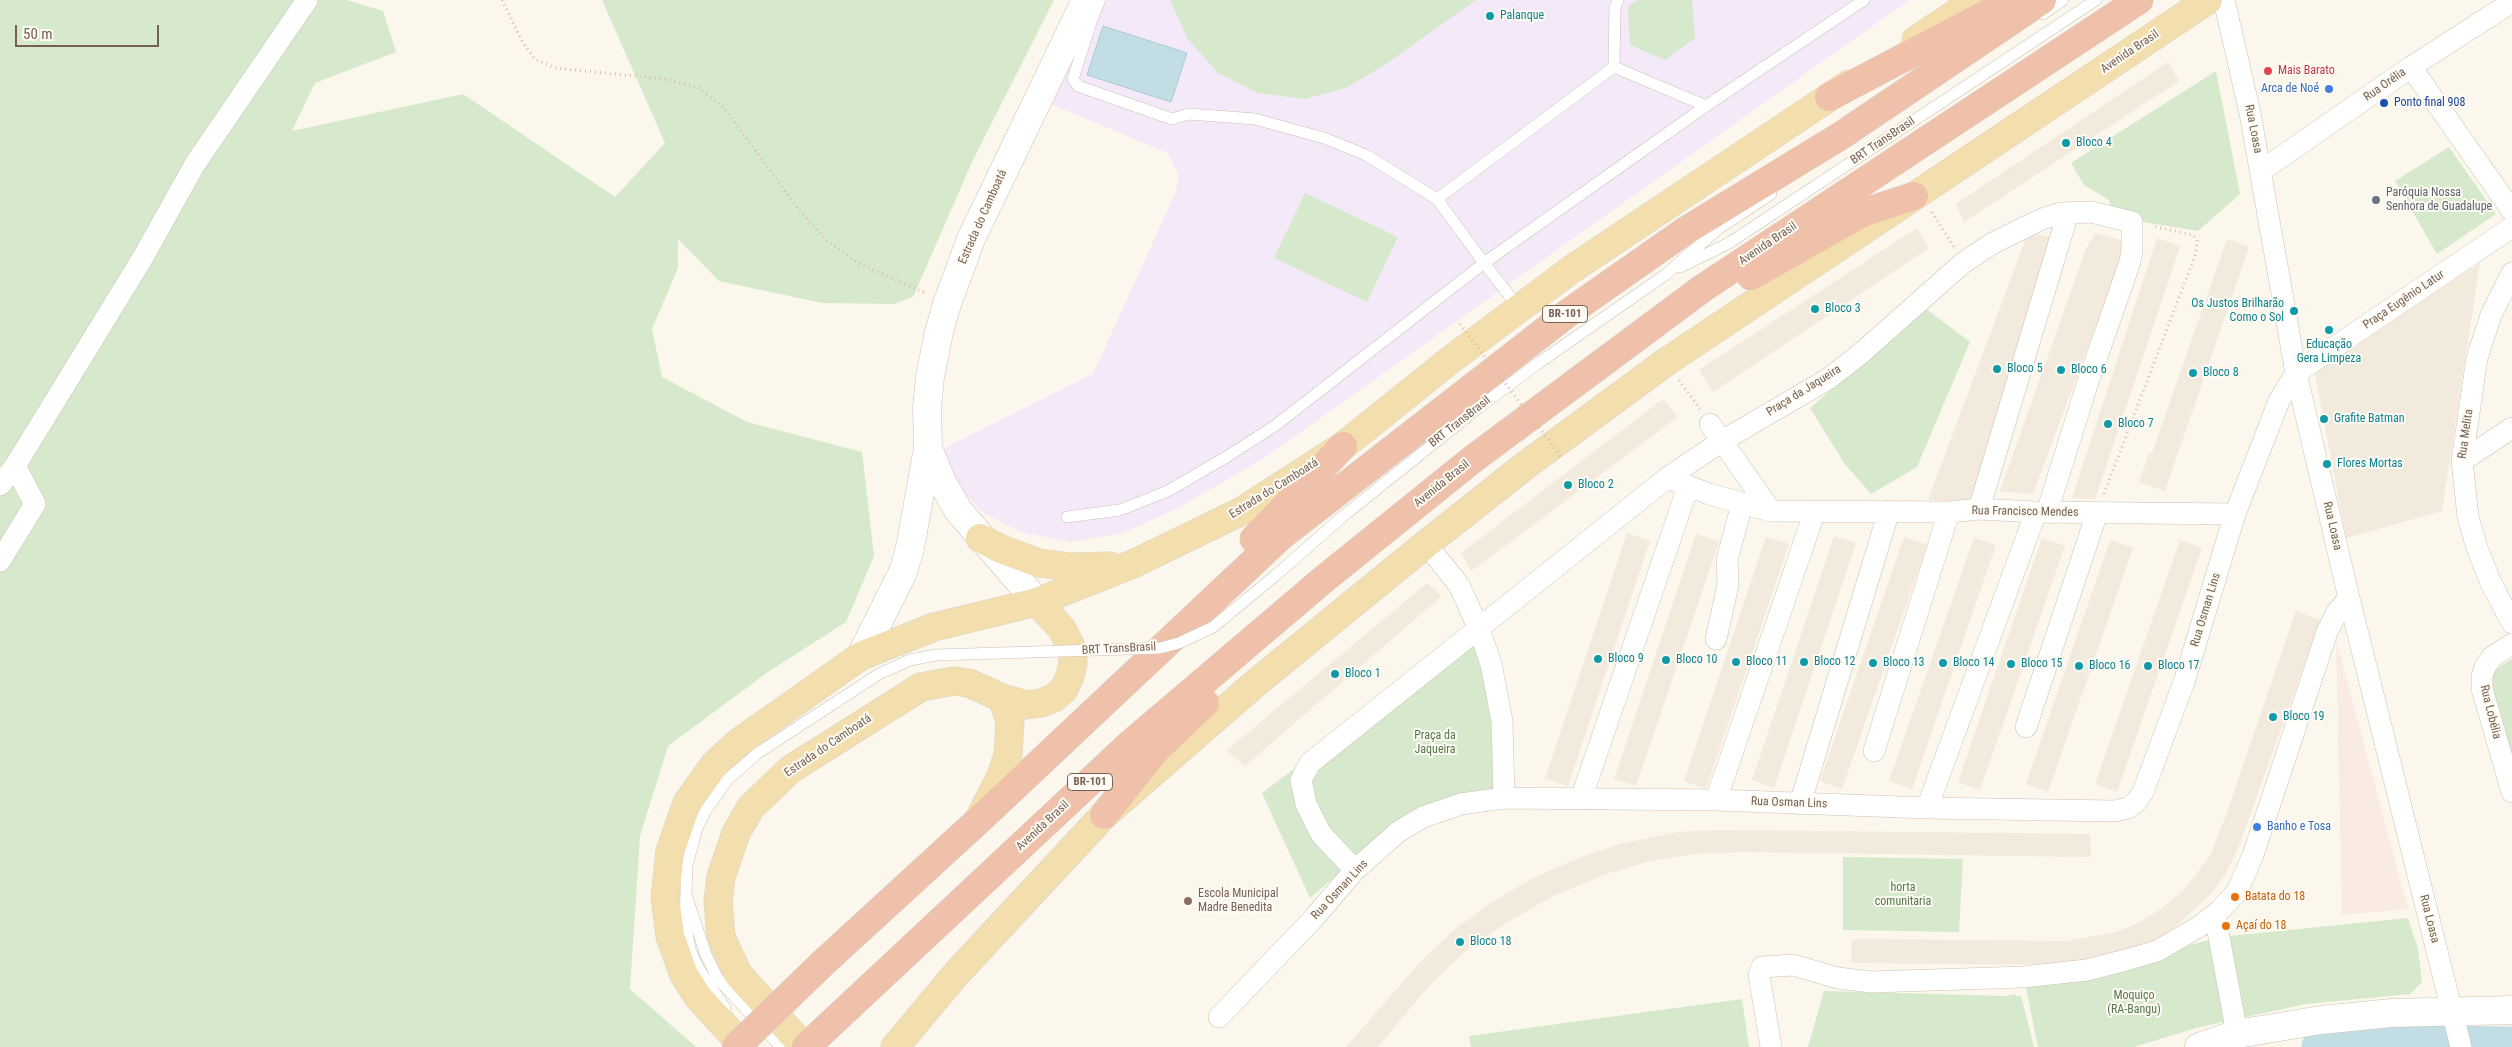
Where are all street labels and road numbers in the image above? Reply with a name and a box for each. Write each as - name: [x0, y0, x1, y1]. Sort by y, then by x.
- street label: Avenida Brasil: [2098, 27, 2162, 77]
- street label: Rua Orélia: [2361, 65, 2409, 105]
- street label: Rua Loasa: [2241, 103, 2265, 155]
- street label: BRT TransBrasil: [1848, 114, 1918, 168]
- street label: Estrada do Camboatá: [956, 168, 1010, 266]
- street label: Avenida Brasil: [1736, 219, 1800, 269]
- street label: Praça Eugênio Latur: [2361, 268, 2447, 332]
- road number: BR-101: [1542, 306, 1588, 322]
- street label: Praça da Jaqueira: [1764, 362, 1844, 420]
- street label: BRT TransBrasil: [1426, 393, 1494, 451]
- street label: Rua Melita: [2455, 408, 2477, 460]
- street label: Estrada do Camboatá: [1227, 456, 1321, 522]
- street label: Avenida Brasil: [1411, 457, 1473, 511]
- street label: Rua Loasa: [2319, 500, 2345, 552]
- street label: Rua Francisco Mendes: [1971, 504, 2079, 520]
- street label: Rua Osman Lins: [2188, 571, 2224, 649]
- street label: BRT TransBrasil: [1081, 640, 1157, 658]
- street label: Rua Lobélia: [2476, 683, 2504, 741]
- street label: Estrada do Camboatá: [782, 712, 874, 780]
- road number: BR-101: [1068, 774, 1112, 790]
- street label: Rua Osman Lins: [1751, 794, 1827, 812]
- street label: Avenida Brasil: [1014, 798, 1072, 854]
- street label: Rua Osman Lins: [1309, 857, 1371, 923]
- street label: Rua Loasa: [2416, 893, 2442, 945]

